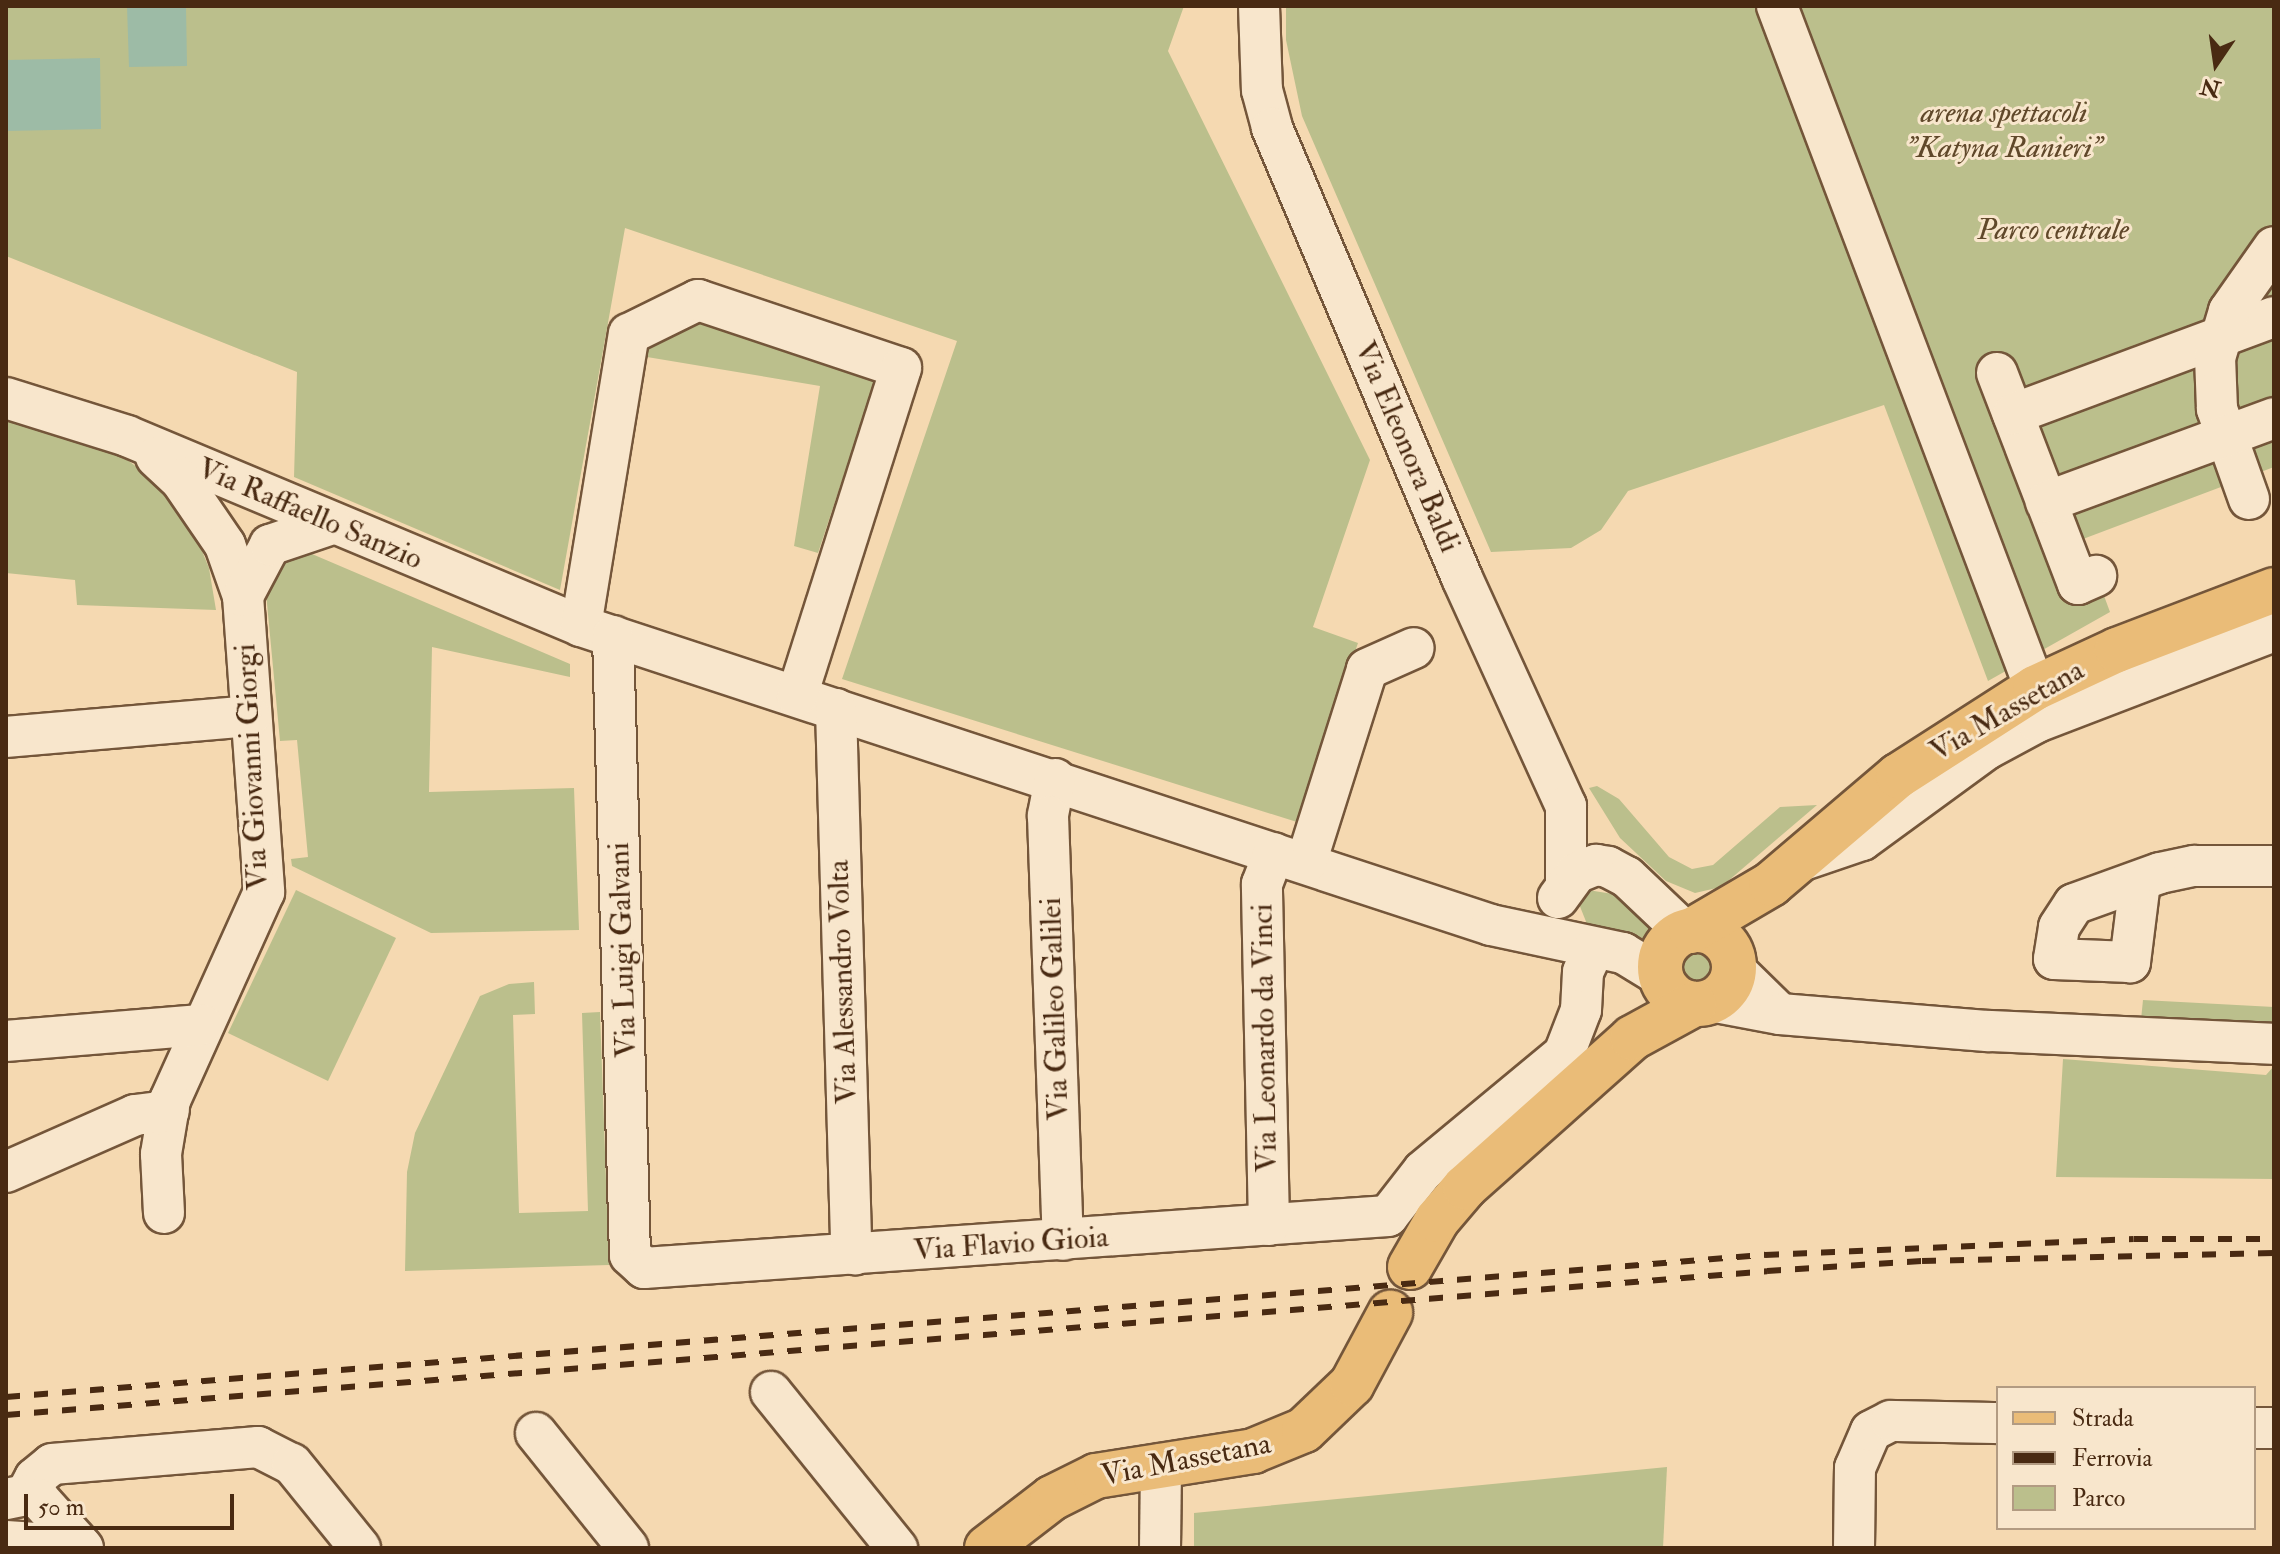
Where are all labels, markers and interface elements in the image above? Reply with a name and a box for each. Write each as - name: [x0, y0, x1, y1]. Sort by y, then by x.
- north arrow: [2176, 24, 2256, 104]
- text: N: [2198, 72, 2223, 103]
- park label: arena spettacoli "Katyna Ranieri": [1906, 95, 2102, 166]
- park label: Parco centrale: [1977, 212, 2129, 248]
- street label: Via Eleonora Baldi: [1346, 336, 1468, 558]
- street label: Via Raffaello Sanzio: [192, 450, 428, 578]
- street label: Via Giovanni Giorgi: [228, 643, 276, 891]
- street label: Via Massetana: [1924, 652, 2090, 770]
- street label: Via Luigi Galvani: [601, 842, 645, 1058]
- street label: Via Alessandro Volta: [821, 859, 865, 1105]
- street label: Via Galileo Galilei: [1033, 897, 1077, 1121]
- street label: Via Leonardo da Vinci: [1245, 903, 1285, 1173]
- street label: Via Flavio Gioia: [912, 1219, 1110, 1269]
- legend: [1996, 1386, 2256, 1530]
- text: Strada: [2072, 1403, 2134, 1434]
- street label: Via Massetana: [1098, 1426, 1274, 1494]
- text: Ferrovia: [2072, 1443, 2152, 1474]
- scale bar: [28, 1478, 238, 1528]
- text: Parco: [2072, 1483, 2125, 1514]
- text: 50 m: [38, 1492, 84, 1523]

